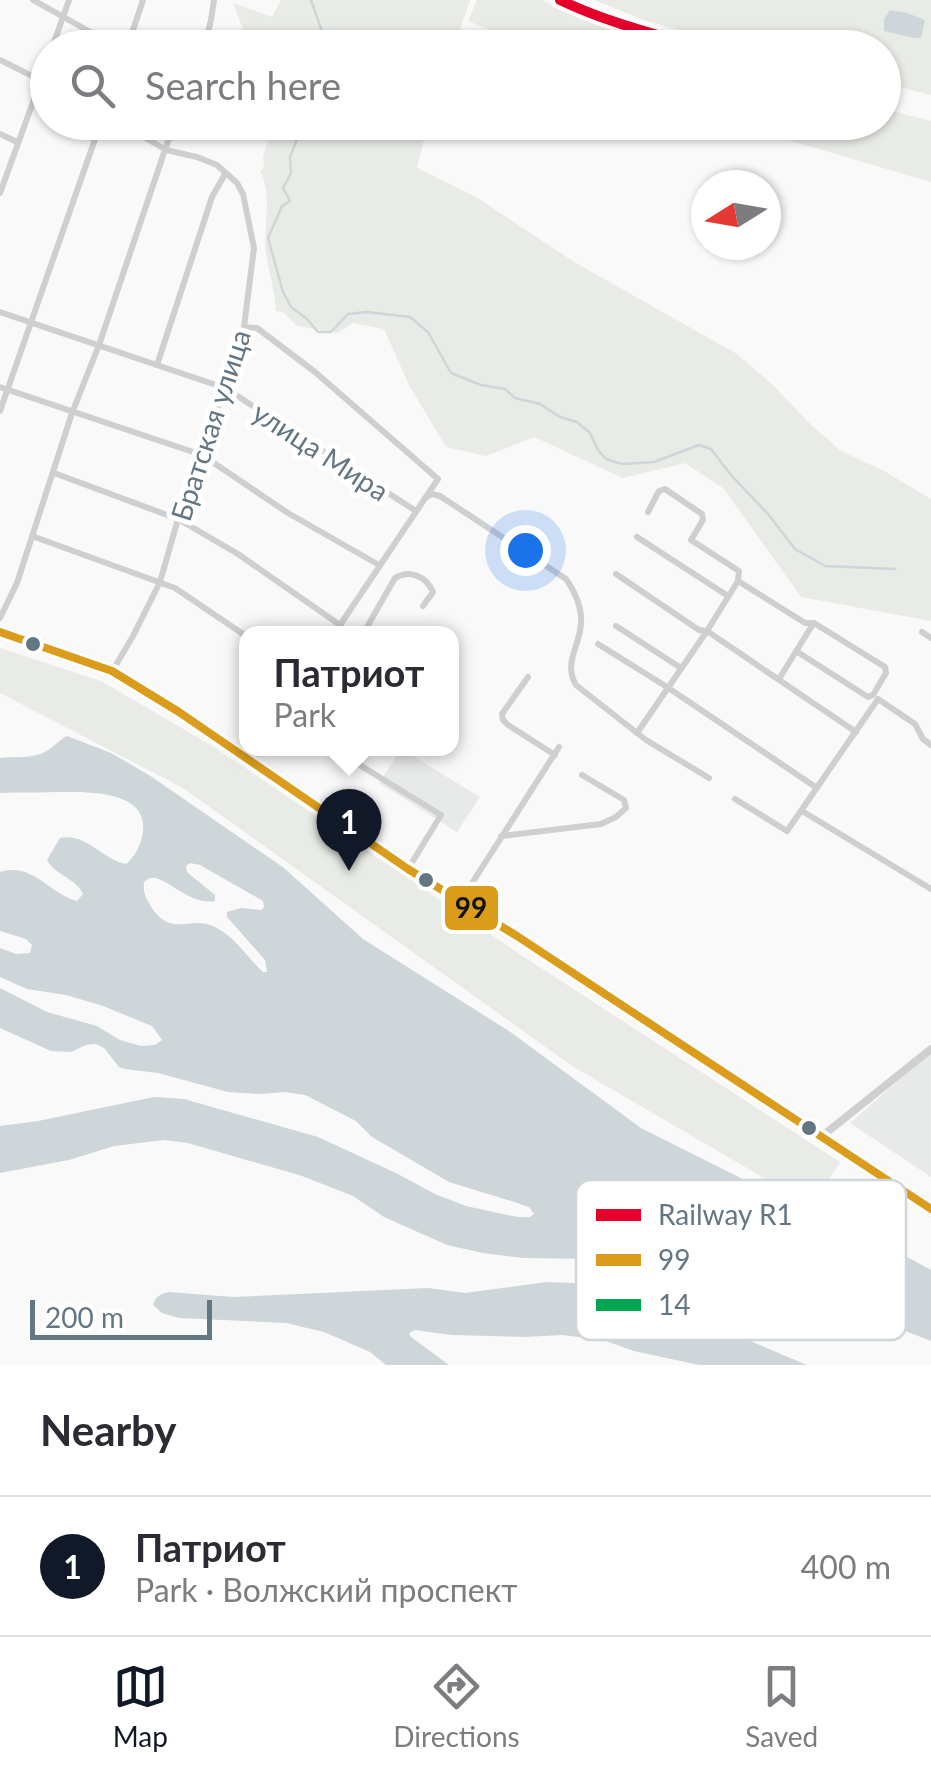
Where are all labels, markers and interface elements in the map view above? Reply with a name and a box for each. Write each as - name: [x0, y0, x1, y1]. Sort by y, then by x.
- search box: [30, 30, 901, 140]
- icon: search: [65, 58, 120, 113]
- text: Search here: [145, 62, 341, 108]
- north arrow: [691, 170, 781, 260]
- street label: Братская улица: [163, 325, 257, 525]
- street label: улица Мира: [247, 394, 395, 508]
- your location: [500, 525, 551, 576]
- popup: [239, 626, 459, 756]
- unlabelled marker: [23, 634, 43, 654]
- text: Патриот: [274, 649, 424, 695]
- text: Park: [274, 695, 336, 734]
- pin: 1: [316, 788, 382, 871]
- unlabelled marker: [416, 870, 436, 890]
- line badge: 99: [443, 884, 500, 932]
- text: 99: [455, 890, 487, 924]
- unlabelled marker: [799, 1118, 819, 1138]
- legend: [576, 1180, 906, 1340]
- text: Railway R1: [658, 1197, 793, 1231]
- text: 99: [658, 1242, 690, 1276]
- text: 14: [658, 1287, 690, 1321]
- scale bar: [30, 1295, 212, 1340]
- text: 200 m: [45, 1300, 124, 1334]
- text: Nearby: [40, 1405, 177, 1455]
- text: Патриот: [135, 1524, 286, 1570]
- text: 1: [63, 1547, 82, 1586]
- text: 400 m: [801, 1547, 891, 1586]
- text: Park · Волжский проспект: [135, 1570, 518, 1609]
- tab: Map: [113, 1659, 168, 1753]
- tab: Directions: [393, 1659, 520, 1753]
- tab: Saved: [745, 1659, 818, 1753]

